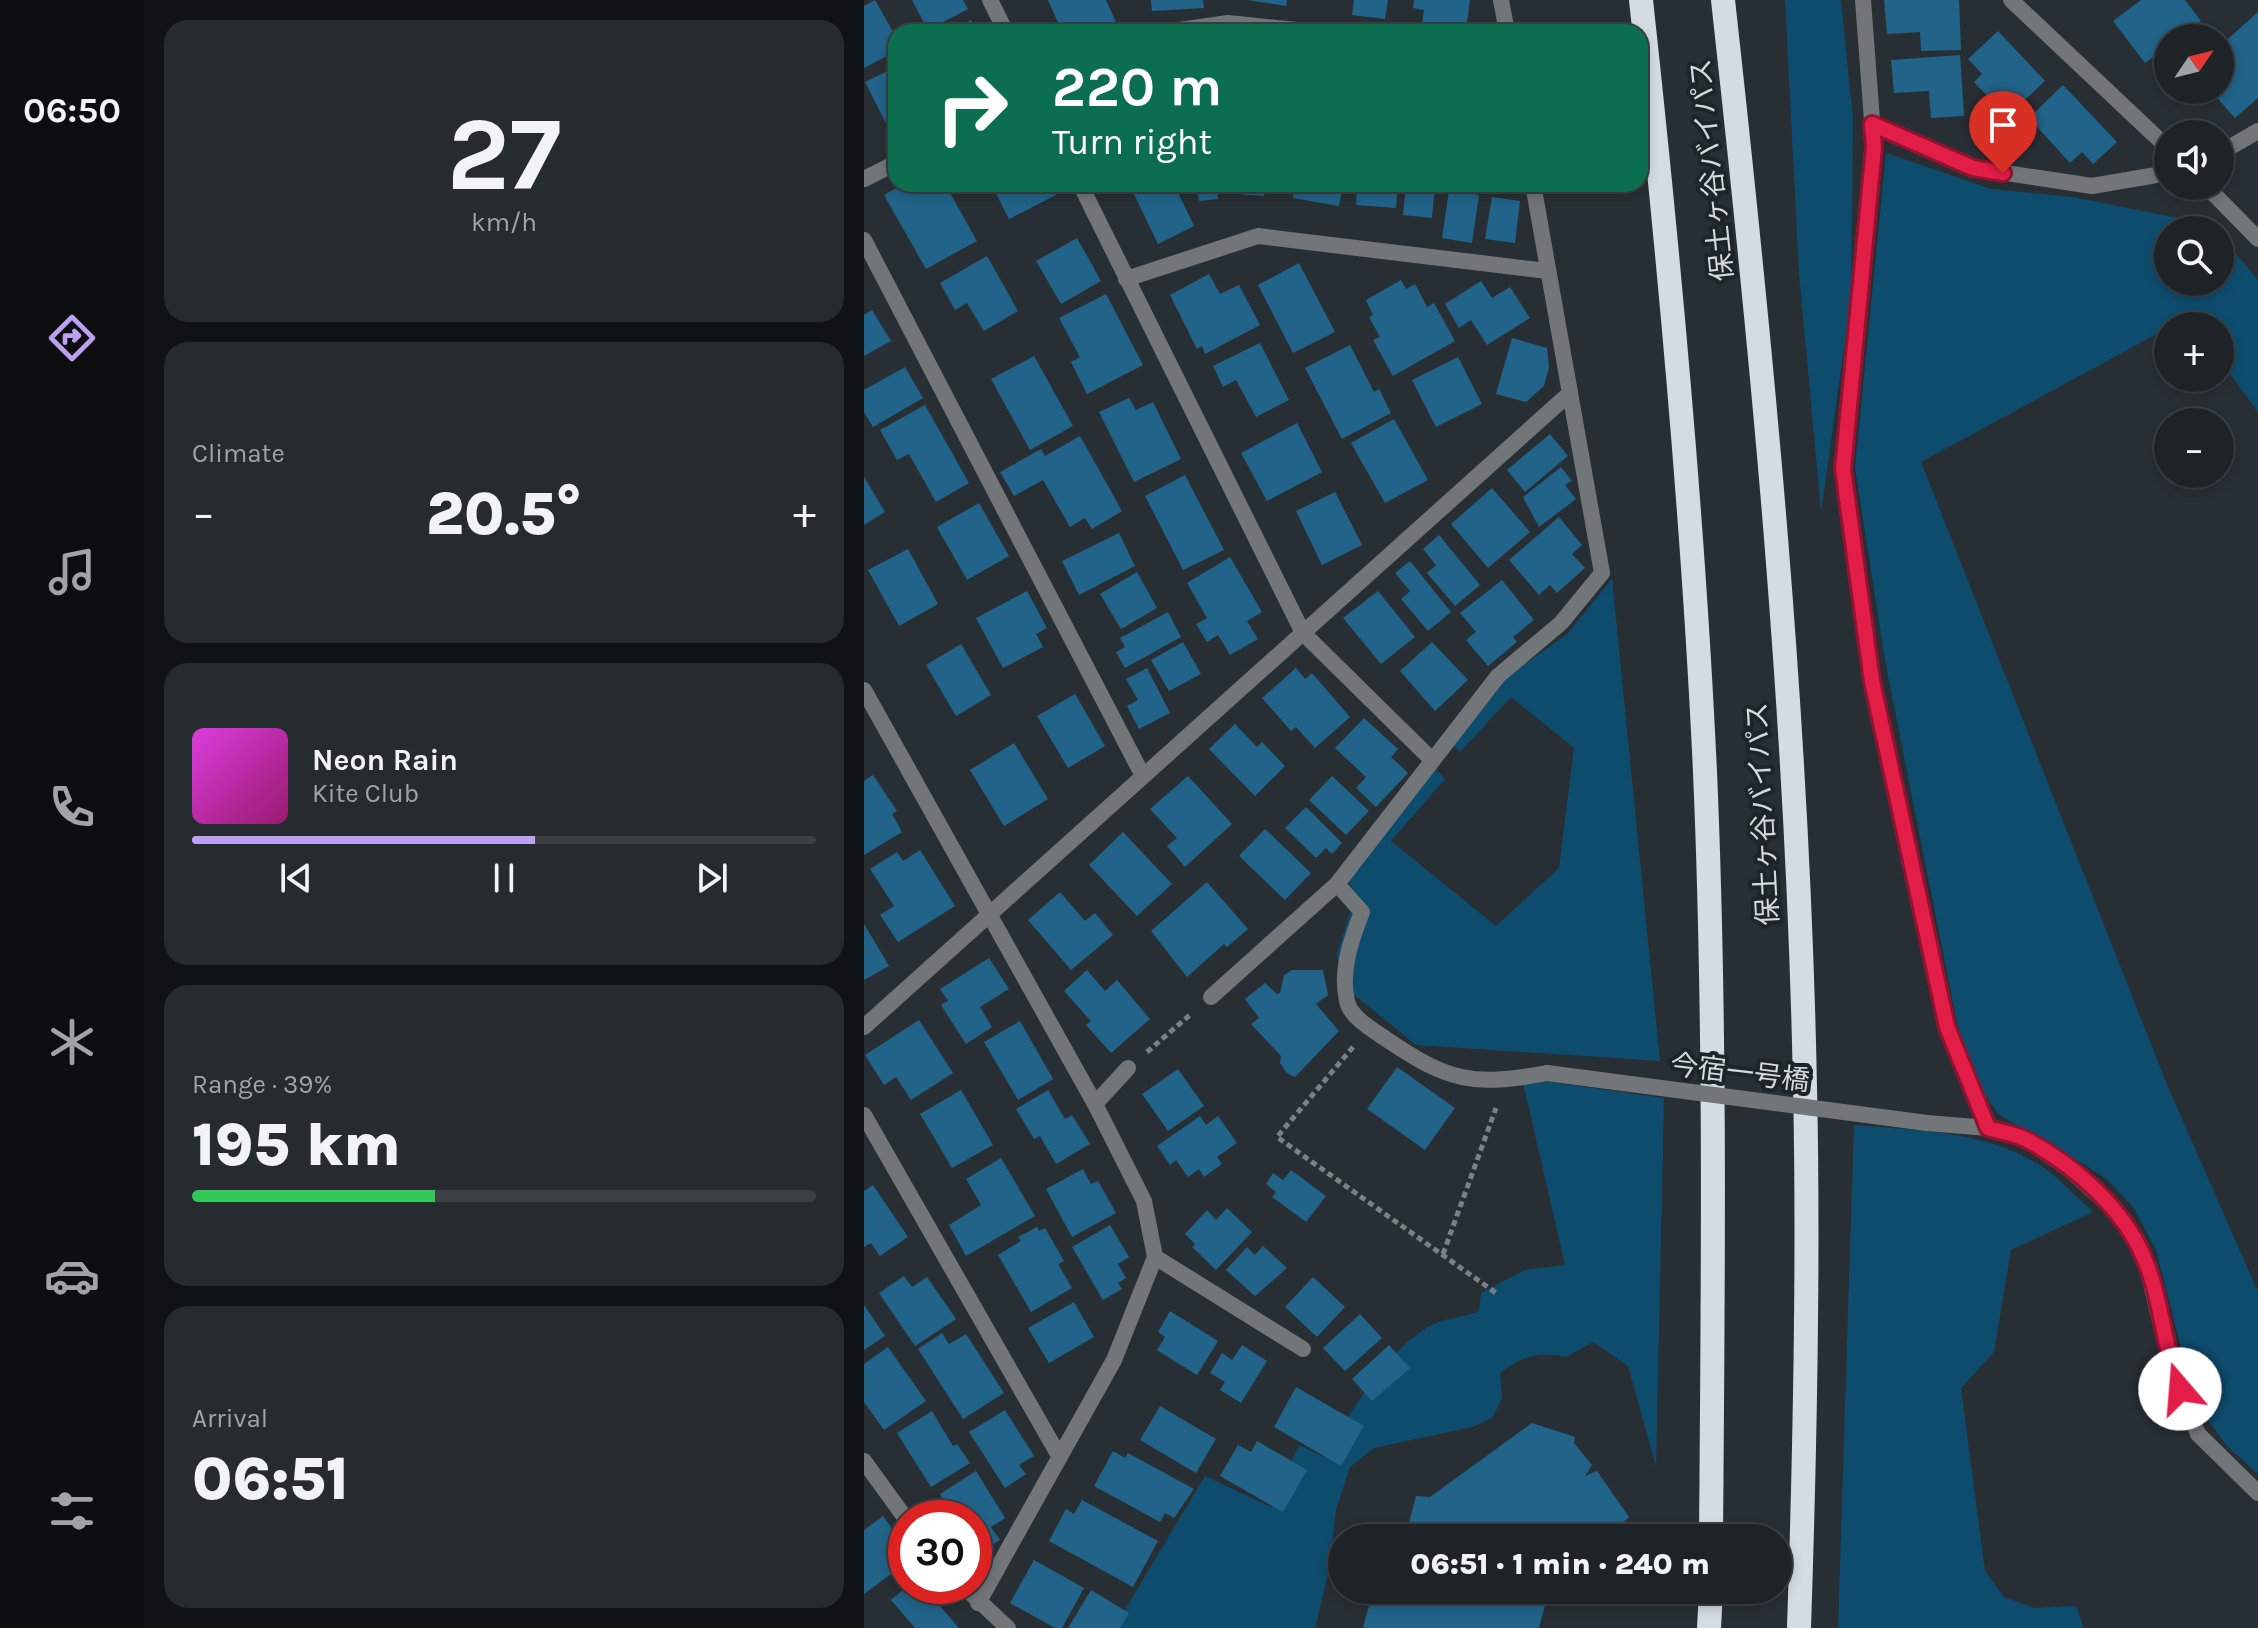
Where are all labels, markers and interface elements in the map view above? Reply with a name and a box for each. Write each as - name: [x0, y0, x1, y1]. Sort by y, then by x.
- north arrow: [2154, 24, 2234, 104]
- map controls: [2154, 24, 2234, 488]
- text: 220 m: [1052, 54, 1223, 119]
- icon: right: [920, 56, 1024, 160]
- street label: 保土ヶ谷バイパス: [1683, 57, 1740, 283]
- text: 06:50: [23, 89, 121, 131]
- pin: [1969, 91, 2037, 173]
- text: 27: [447, 94, 561, 215]
- icon: arrive: [1981, 103, 2025, 147]
- button: sound: [2154, 120, 2234, 200]
- text: Turn right: [1052, 121, 1212, 163]
- text: km/h: [471, 207, 537, 238]
- button: search: [2154, 216, 2234, 296]
- icon: directions: [44, 310, 100, 366]
- button: +: [2154, 312, 2234, 392]
- button: −: [2154, 408, 2234, 488]
- text: Climate: [192, 438, 285, 469]
- text: 20.5°: [426, 479, 582, 549]
- text: −: [192, 488, 215, 539]
- text: +: [793, 488, 816, 539]
- icon: music: [44, 544, 100, 600]
- street label: 保土ヶ谷バイパス: [1740, 702, 1785, 926]
- text: Neon Rain: [312, 742, 458, 778]
- text: Kite Club: [312, 778, 419, 809]
- icon: phone: [44, 779, 100, 835]
- icon: previous: [274, 856, 318, 900]
- icon: pause: [482, 856, 526, 900]
- icon: next: [690, 856, 734, 900]
- icon: climate: [44, 1014, 100, 1070]
- street label: 今宿一号橋: [1668, 1048, 1811, 1097]
- text: Range · 39%: [192, 1069, 332, 1100]
- text: 195 km: [192, 1110, 401, 1180]
- icon: car: [44, 1248, 100, 1304]
- position arrow: [2138, 1347, 2222, 1431]
- text: Arrival: [192, 1403, 268, 1434]
- text: 06:51: [192, 1444, 349, 1514]
- icon: filters: [44, 1483, 100, 1539]
- speed limit sign: 30: [888, 1500, 992, 1604]
- text: 06:51 · 1 min · 240 m: [1410, 1546, 1710, 1582]

